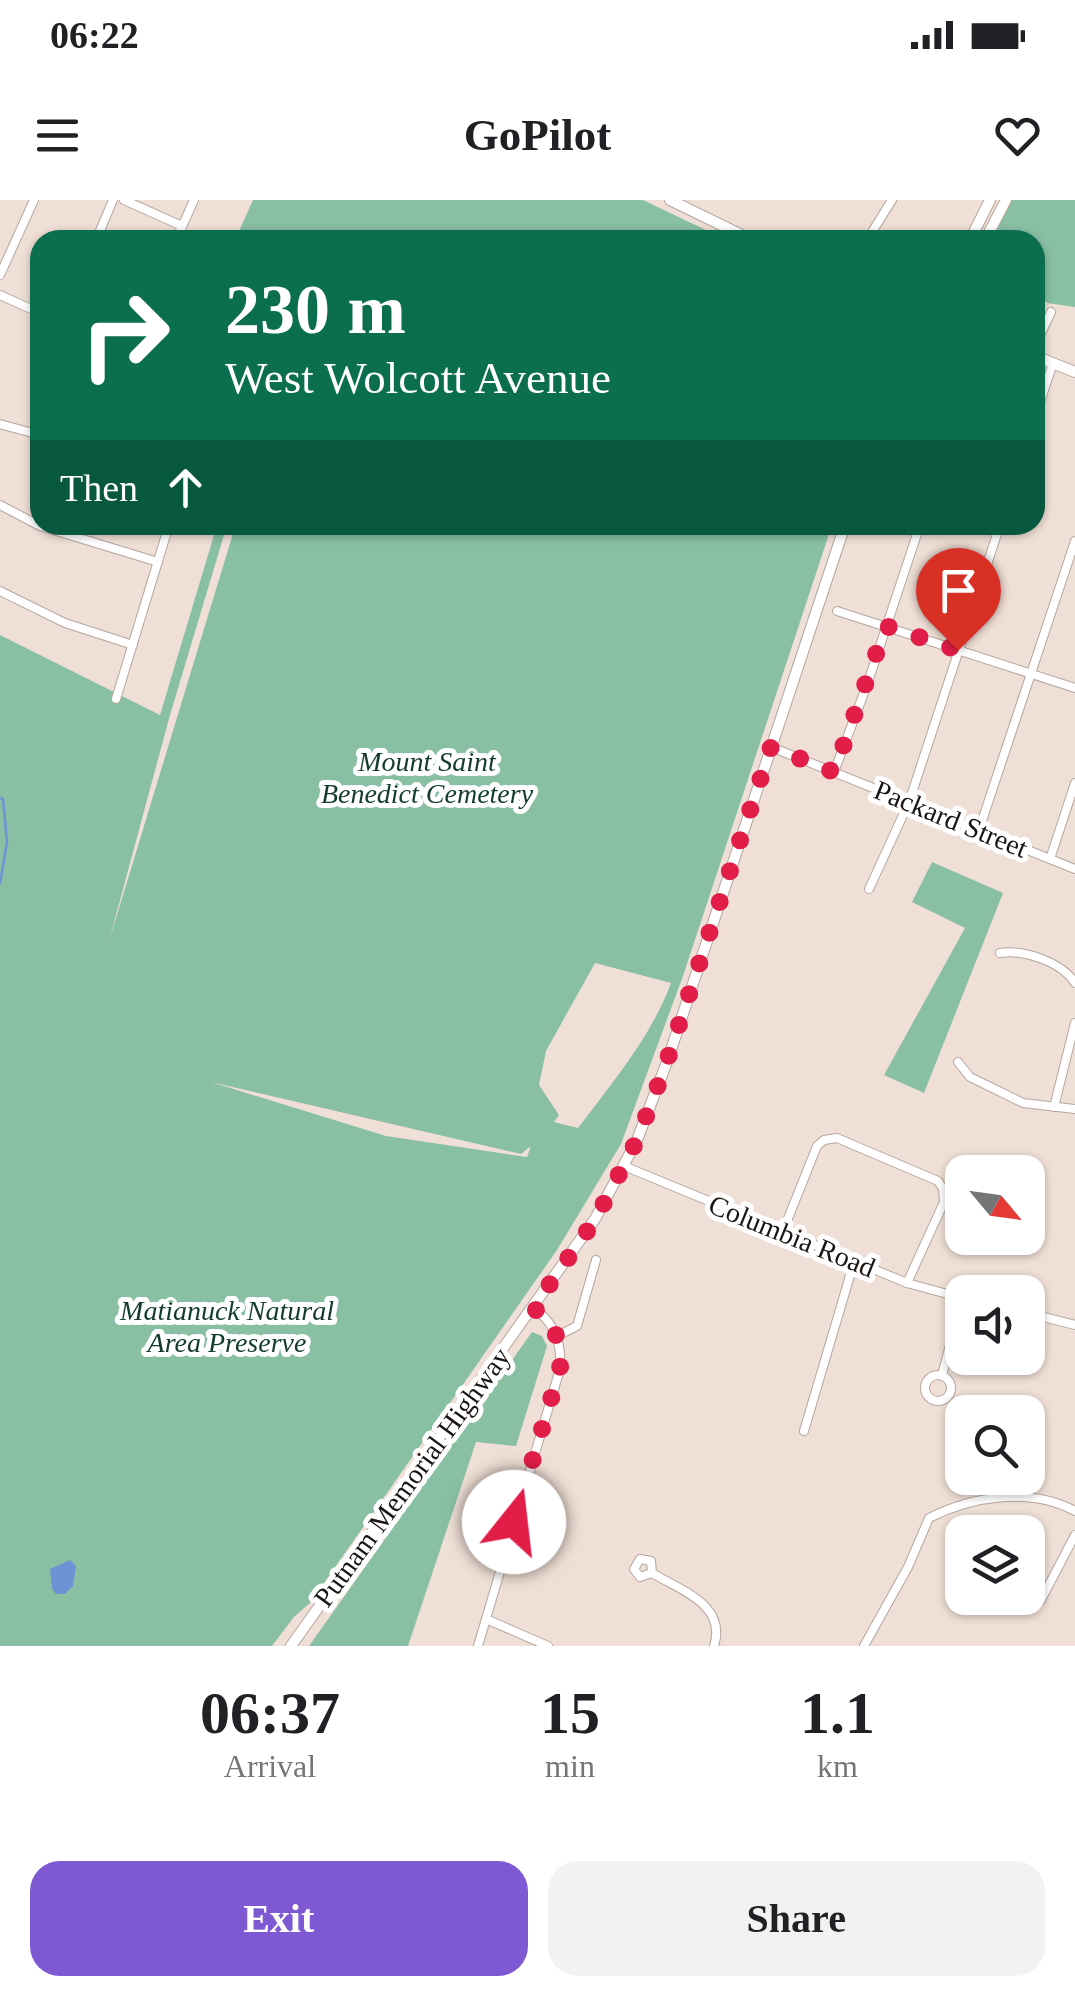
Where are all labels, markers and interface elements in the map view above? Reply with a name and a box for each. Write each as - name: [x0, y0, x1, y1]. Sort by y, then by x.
- text: 06:22: [50, 14, 139, 56]
- icon: menu: [30, 108, 85, 163]
- icon: heart: [990, 108, 1045, 163]
- text: GoPilot: [464, 110, 611, 160]
- icon: right: [60, 270, 190, 400]
- text: 230 m: [225, 271, 406, 348]
- text: West Wolcott Avenue: [225, 353, 611, 403]
- icon: ahead: [158, 460, 213, 515]
- text: Then: [60, 467, 138, 509]
- pin: [916, 548, 1001, 651]
- icon: arrive: [931, 563, 986, 618]
- park label: Mount Saint Benedict Cemetery: [321, 746, 534, 809]
- street label: Packard Street: [870, 774, 1032, 864]
- north arrow: [945, 1155, 1045, 1255]
- map controls: [945, 1155, 1045, 1615]
- street label: Columbia Road: [704, 1189, 880, 1283]
- button: sound: [945, 1275, 1045, 1375]
- park label: Matianuck Natural Area Preserve: [119, 1295, 334, 1358]
- street label: Putnam Memorial Highway: [308, 1341, 516, 1613]
- button: search: [945, 1395, 1045, 1495]
- position arrow: [462, 1470, 566, 1574]
- button: layers: [945, 1515, 1045, 1615]
- text: 06:37: [200, 1680, 340, 1746]
- text: 15: [540, 1680, 600, 1746]
- text: 1.1: [800, 1680, 875, 1746]
- text: Arrival: [224, 1748, 316, 1784]
- text: min: [545, 1748, 595, 1784]
- text: km: [817, 1748, 858, 1784]
- button: Exit: [30, 1861, 528, 1976]
- button: Share: [548, 1861, 1045, 1976]

